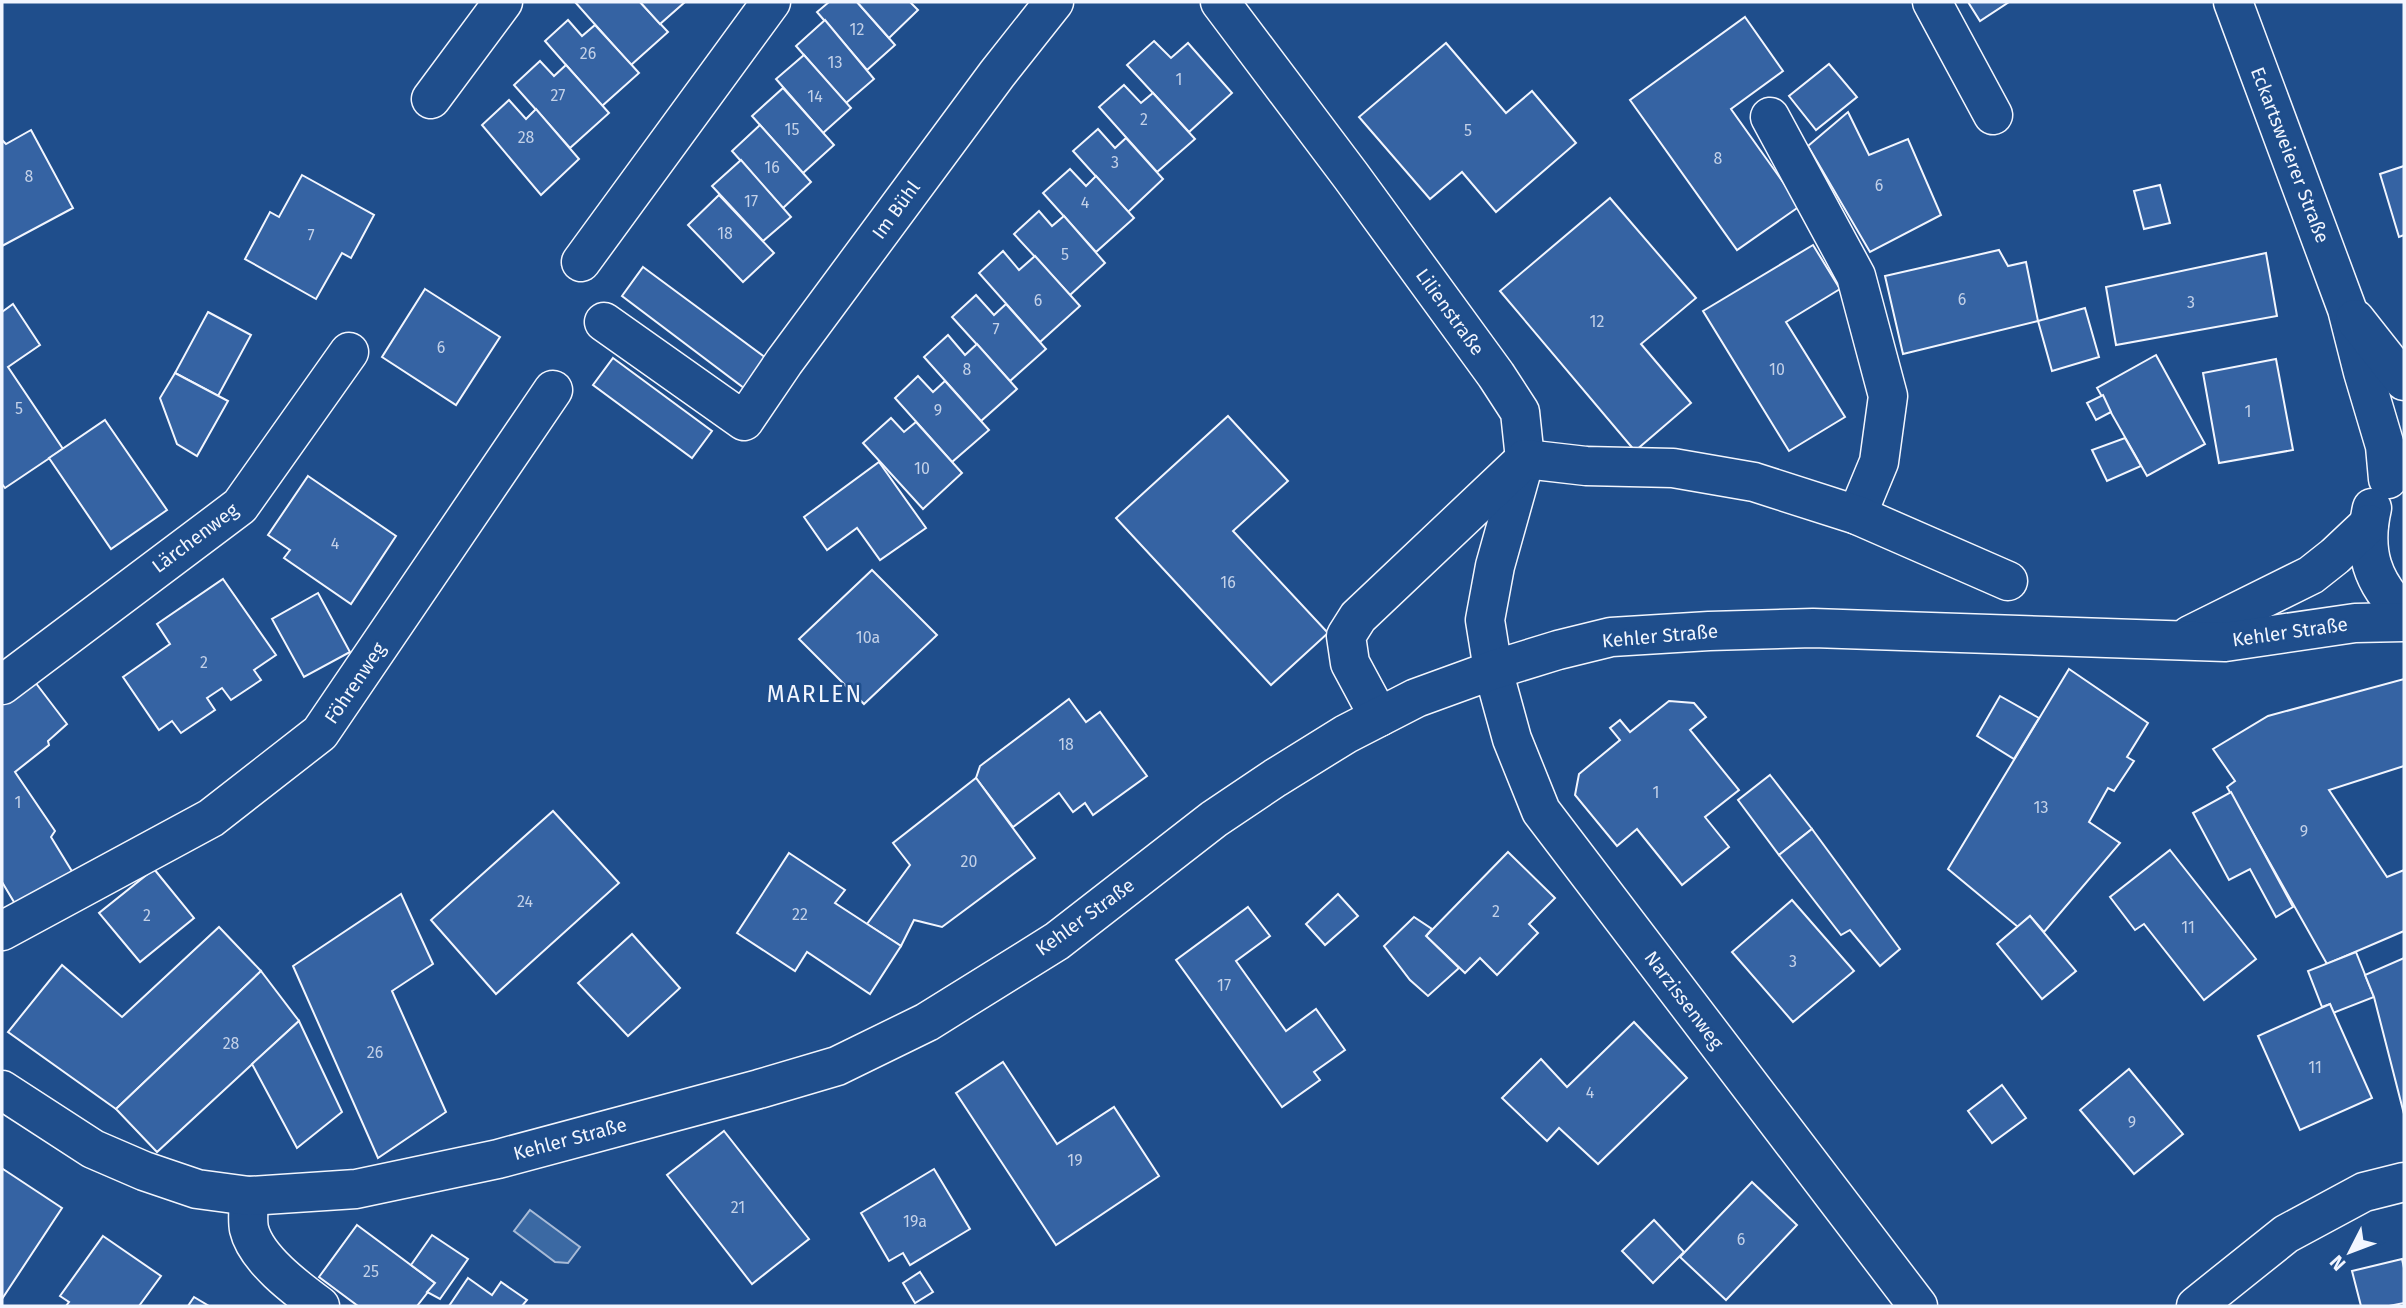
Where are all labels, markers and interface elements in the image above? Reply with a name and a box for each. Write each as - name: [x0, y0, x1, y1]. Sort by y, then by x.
- house number: 12: [850, 20, 864, 39]
- house number: 26: [580, 44, 596, 63]
- house number: 13: [828, 53, 842, 72]
- street label: Eckartsweierer Straße: [2246, 64, 2334, 246]
- house number: 1: [1176, 70, 1182, 89]
- house number: 27: [551, 86, 565, 105]
- house number: 14: [807, 87, 823, 106]
- house number: 2: [1140, 110, 1148, 129]
- house number: 15: [785, 120, 799, 139]
- house number: 5: [1464, 121, 1472, 140]
- house number: 28: [518, 128, 535, 147]
- house number: 8: [1714, 149, 1723, 168]
- house number: 3: [1111, 153, 1119, 172]
- house number: 16: [764, 158, 780, 177]
- house number: 8: [25, 167, 34, 186]
- street label: Im Bühl: [867, 176, 925, 244]
- house number: 6: [1875, 176, 1883, 195]
- house number: 17: [744, 192, 758, 211]
- house number: 4: [1081, 193, 1090, 212]
- house number: 18: [717, 224, 733, 243]
- house number: 7: [307, 226, 315, 245]
- house number: 5: [1061, 245, 1069, 264]
- street label: Lilienstraße: [1411, 264, 1489, 360]
- house number: 6: [1958, 290, 1966, 309]
- house number: 6: [1034, 291, 1042, 310]
- house number: 3: [2187, 293, 2195, 312]
- house number: 12: [1590, 312, 1604, 331]
- house number: 7: [992, 320, 1000, 339]
- house number: 6: [437, 338, 445, 357]
- house number: 8: [963, 360, 972, 379]
- house number: 10: [1769, 360, 1785, 379]
- house number: 5: [15, 399, 23, 418]
- house number: 9: [934, 401, 942, 420]
- house number: 1: [2245, 402, 2251, 421]
- house number: 10: [914, 459, 930, 478]
- street label: Lärchenweg: [147, 498, 243, 578]
- house number: 4: [331, 534, 340, 553]
- house number: 16: [1220, 573, 1236, 592]
- street label: Kehler Straße: [2231, 613, 2349, 651]
- street label: Kehler Straße: [1601, 619, 1719, 653]
- house number: 10a: [856, 628, 880, 647]
- street label: Föhrenweg: [319, 638, 391, 728]
- house number: 2: [200, 653, 208, 672]
- district label: MARLEN: [767, 680, 863, 708]
- house number: 18: [1058, 735, 1074, 754]
- house number: 1: [1653, 783, 1659, 802]
- house number: 1: [15, 793, 21, 812]
- house number: 13: [2034, 798, 2048, 817]
- house number: 9: [2300, 822, 2308, 841]
- house number: 20: [961, 852, 977, 871]
- street label: Kehler Straße: [1031, 873, 1139, 961]
- house number: 24: [517, 892, 533, 911]
- house number: 2: [1492, 902, 1500, 921]
- house number: 22: [792, 905, 808, 924]
- house number: 2: [143, 906, 151, 925]
- house number: 11: [2181, 918, 2195, 937]
- street label: Narzissenweg: [1640, 946, 1728, 1054]
- house number: 3: [1789, 952, 1797, 971]
- house number: 17: [1217, 976, 1231, 995]
- house number: 28: [223, 1034, 240, 1053]
- house number: 26: [367, 1043, 383, 1062]
- house number: 11: [2308, 1058, 2322, 1077]
- house number: 4: [1586, 1083, 1595, 1102]
- street label: Kehler Straße: [511, 1113, 629, 1165]
- house number: 9: [2128, 1113, 2136, 1132]
- house number: 19: [1067, 1151, 1083, 1170]
- house number: 21: [731, 1198, 745, 1217]
- house number: 19a: [903, 1212, 927, 1231]
- north arrow: [2315, 1217, 2385, 1287]
- house number: 6: [1737, 1230, 1745, 1249]
- text: N: [2325, 1251, 2351, 1275]
- house number: 25: [363, 1262, 379, 1281]

